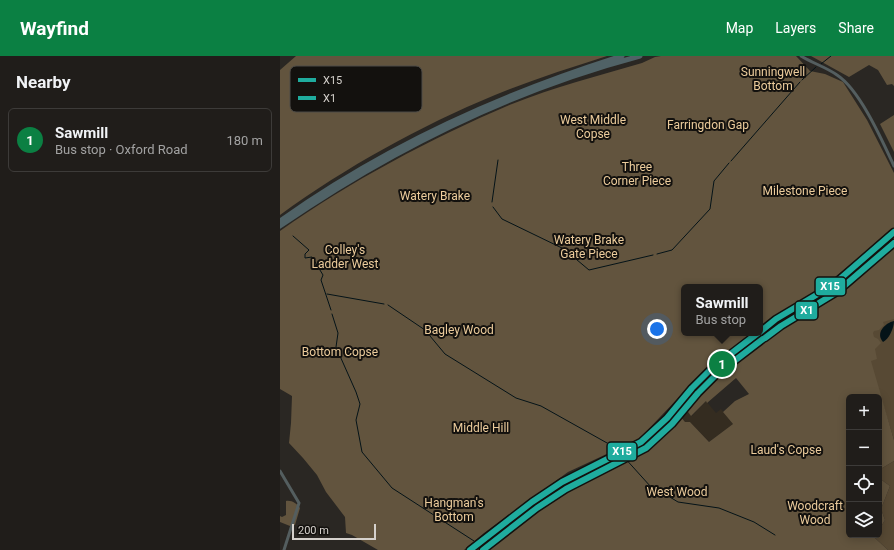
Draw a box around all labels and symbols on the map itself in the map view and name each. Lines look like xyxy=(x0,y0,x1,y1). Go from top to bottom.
park label: Sunningwell Bottom xyxy=(741,65,805,93)
legend xyxy=(290,66,422,112)
text: X15 xyxy=(323,74,342,87)
text: X1 xyxy=(323,92,336,105)
park label: West Middle Copse xyxy=(560,113,626,141)
park label: Farringdon Gap xyxy=(667,118,749,132)
park label: Three Corner Piece xyxy=(603,160,671,188)
park label: Milestone Piece xyxy=(763,184,847,198)
park label: Watery Brake xyxy=(400,189,470,203)
park label: Watery Brake Gate Piece xyxy=(554,233,624,261)
park label: Colley's Ladder West xyxy=(312,243,379,271)
line badge: X15 xyxy=(815,277,846,296)
text: X15 xyxy=(820,280,840,293)
line badge: X1 xyxy=(795,301,818,320)
text: X1 xyxy=(800,304,814,317)
your location xyxy=(647,319,667,339)
park label: Bagley Wood xyxy=(424,323,494,337)
park label: Bottom Copse xyxy=(302,345,378,359)
pin: 1 xyxy=(709,349,735,379)
park label: Middle Hill xyxy=(453,421,509,435)
line badge: X15 xyxy=(607,442,637,461)
park label: Laud's Copse xyxy=(750,443,822,457)
text: X15 xyxy=(612,445,632,458)
park label: West Wood xyxy=(647,485,707,499)
park label: Hangman's Bottom xyxy=(424,496,484,524)
park label: Woodcraft Wood xyxy=(787,499,843,527)
scale bar xyxy=(292,522,376,541)

